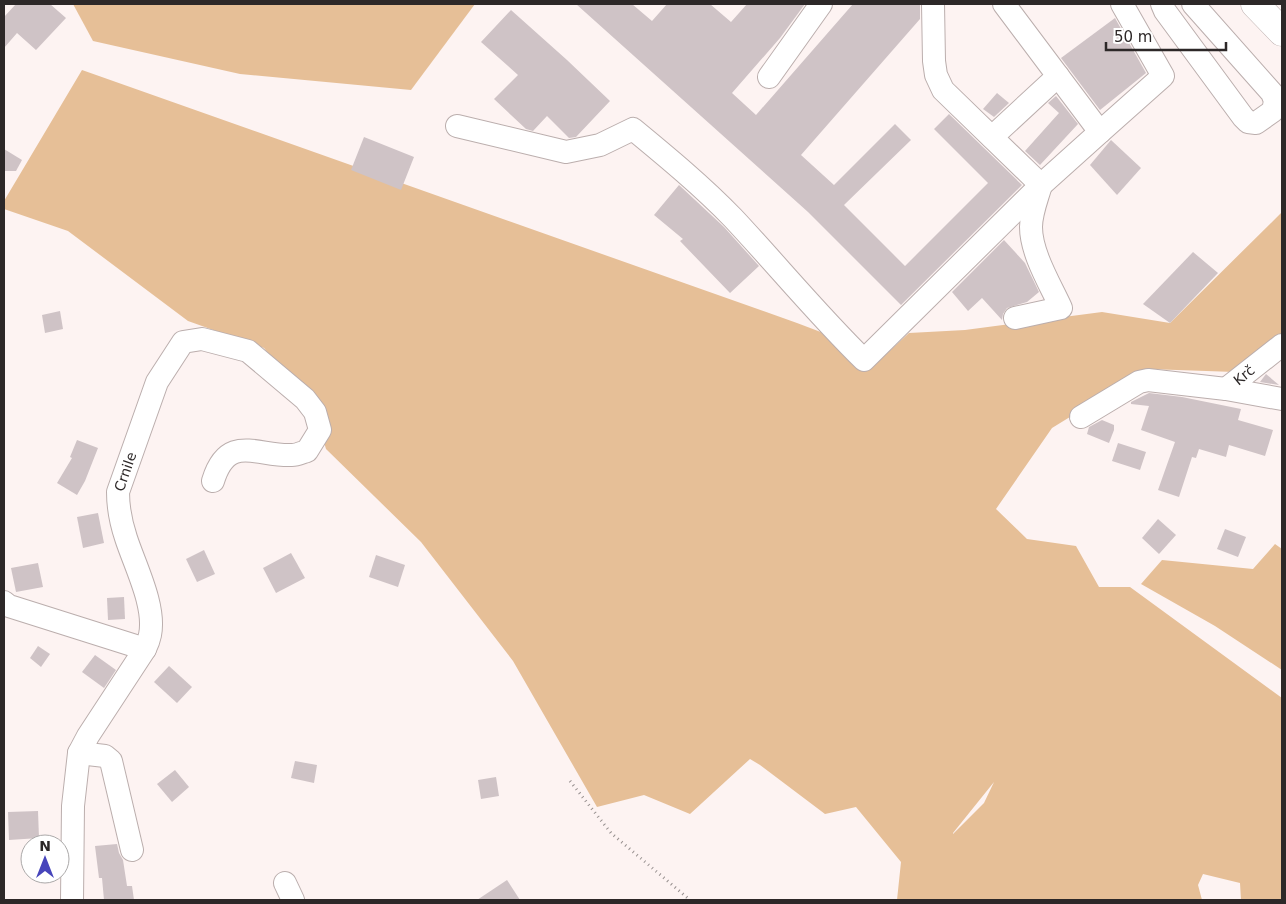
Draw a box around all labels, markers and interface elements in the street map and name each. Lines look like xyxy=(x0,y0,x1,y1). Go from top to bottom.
scale bar xyxy=(1106,20,1226,52)
text: 50 m xyxy=(1114,28,1152,46)
street label: Krč xyxy=(1230,362,1258,388)
street label: Crnile xyxy=(111,450,140,493)
north arrow xyxy=(20,834,70,884)
text: N xyxy=(39,838,51,854)

